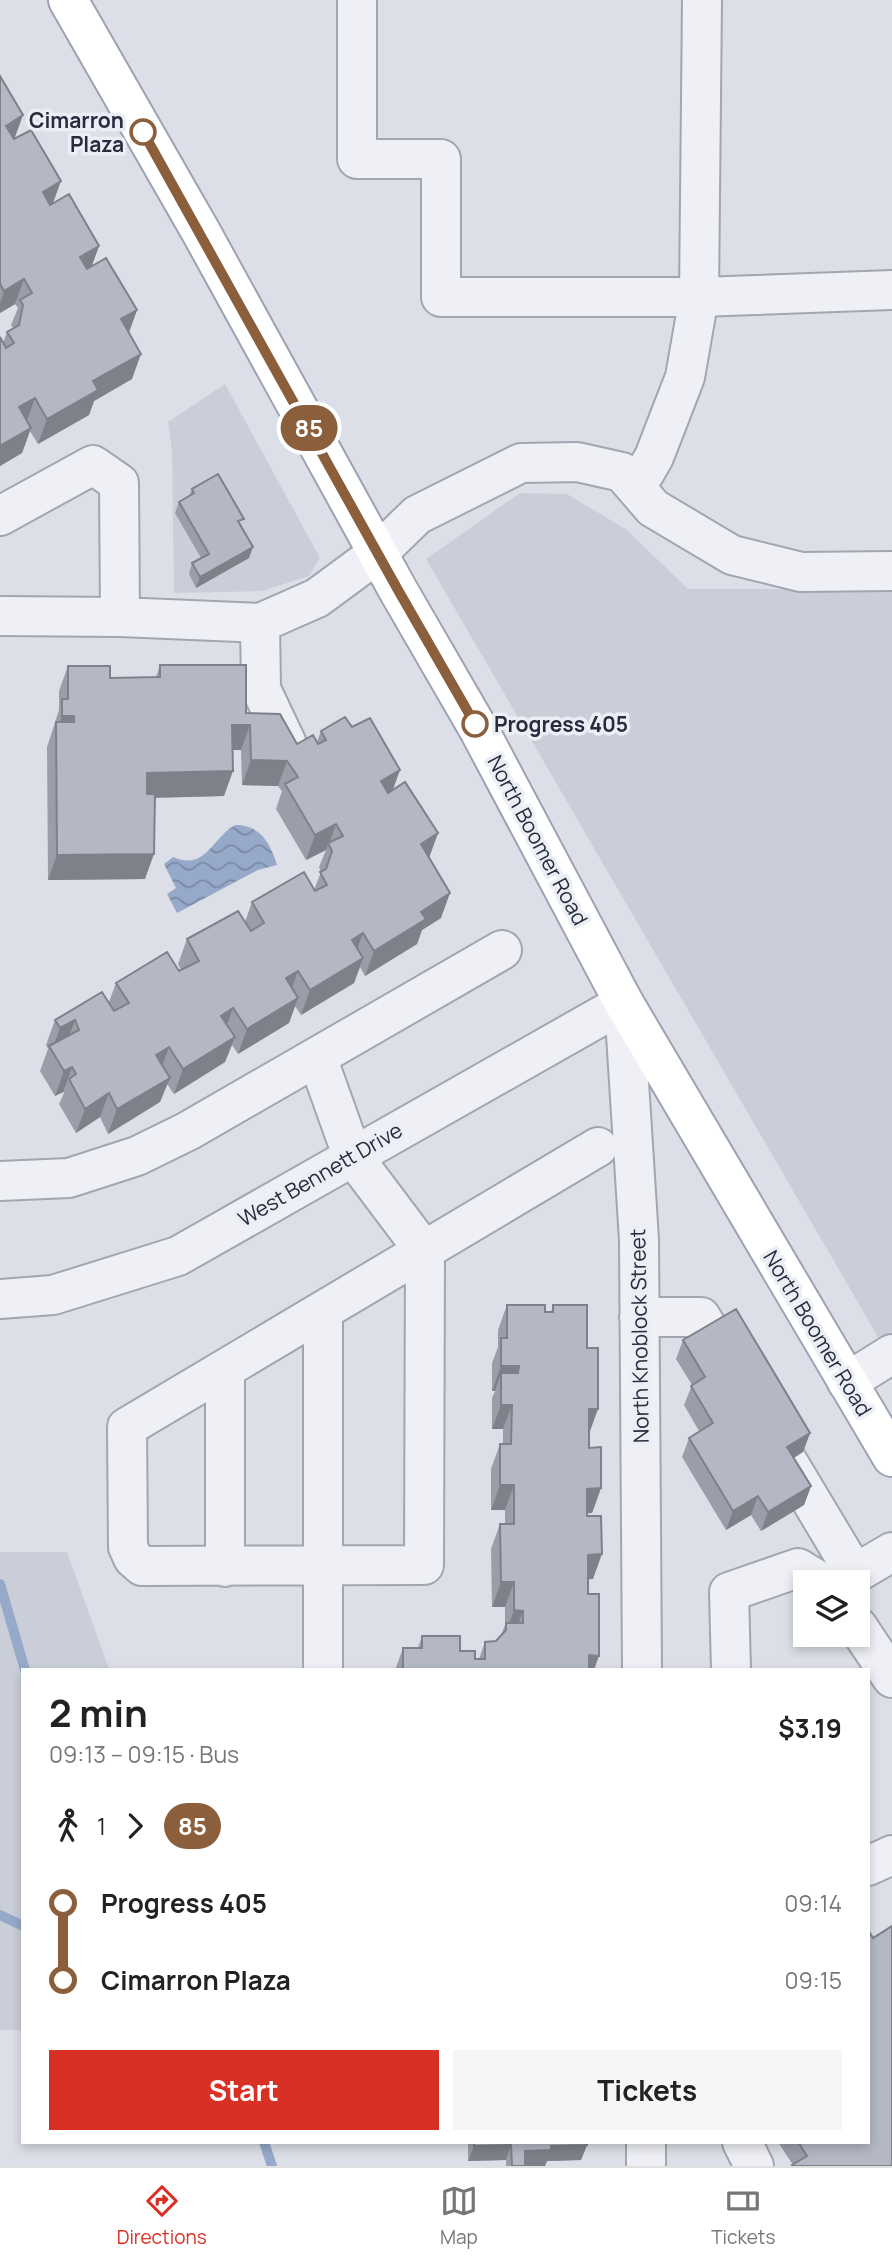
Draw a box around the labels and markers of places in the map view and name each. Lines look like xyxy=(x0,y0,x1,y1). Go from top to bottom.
place label: Cimarron Plaza xyxy=(29,106,124,158)
marker: Cimarron Plaza xyxy=(130,119,156,145)
place label: Progress 405 xyxy=(494,710,628,738)
marker: Progress 405 xyxy=(462,711,488,737)

